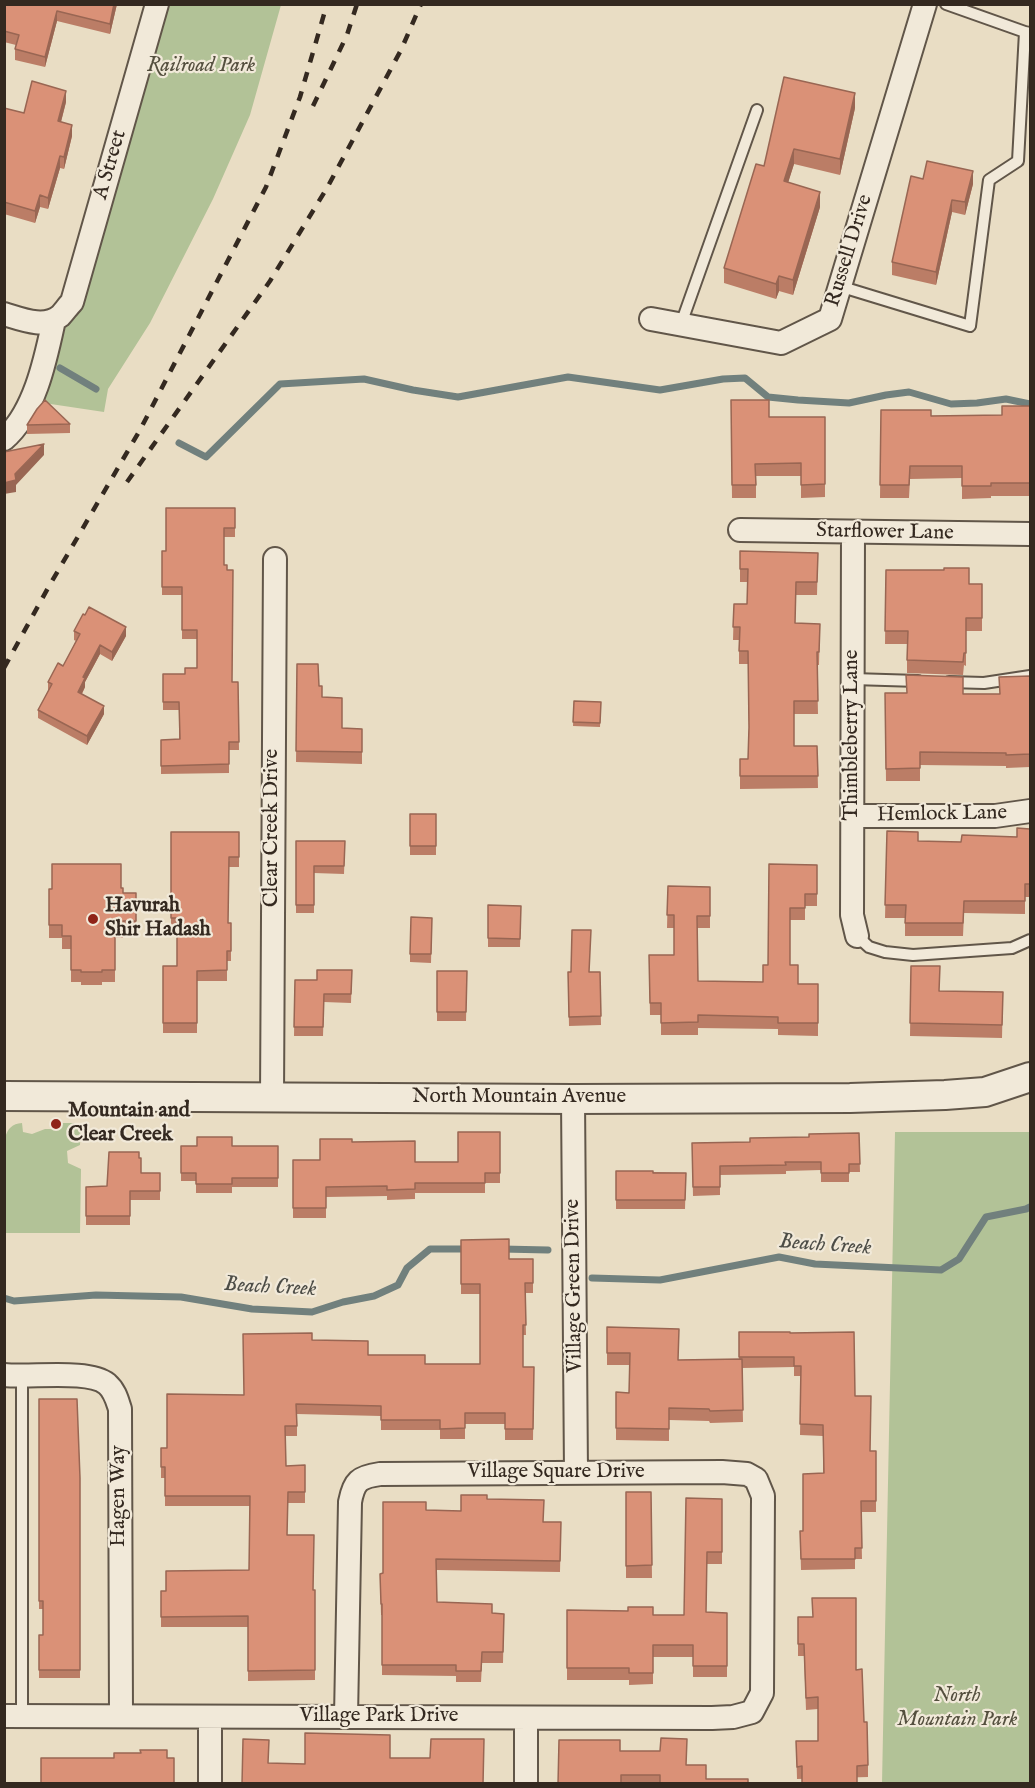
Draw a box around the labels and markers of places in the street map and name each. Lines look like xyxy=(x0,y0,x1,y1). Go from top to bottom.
place label: Havurah Shir Hadash xyxy=(105,894,211,944)
marker: Havurah Shir Hadash xyxy=(86,912,100,926)
place label: Mountain and Clear Creek xyxy=(68,1099,190,1149)
marker: Mountain and Clear Creek xyxy=(49,1117,63,1131)

